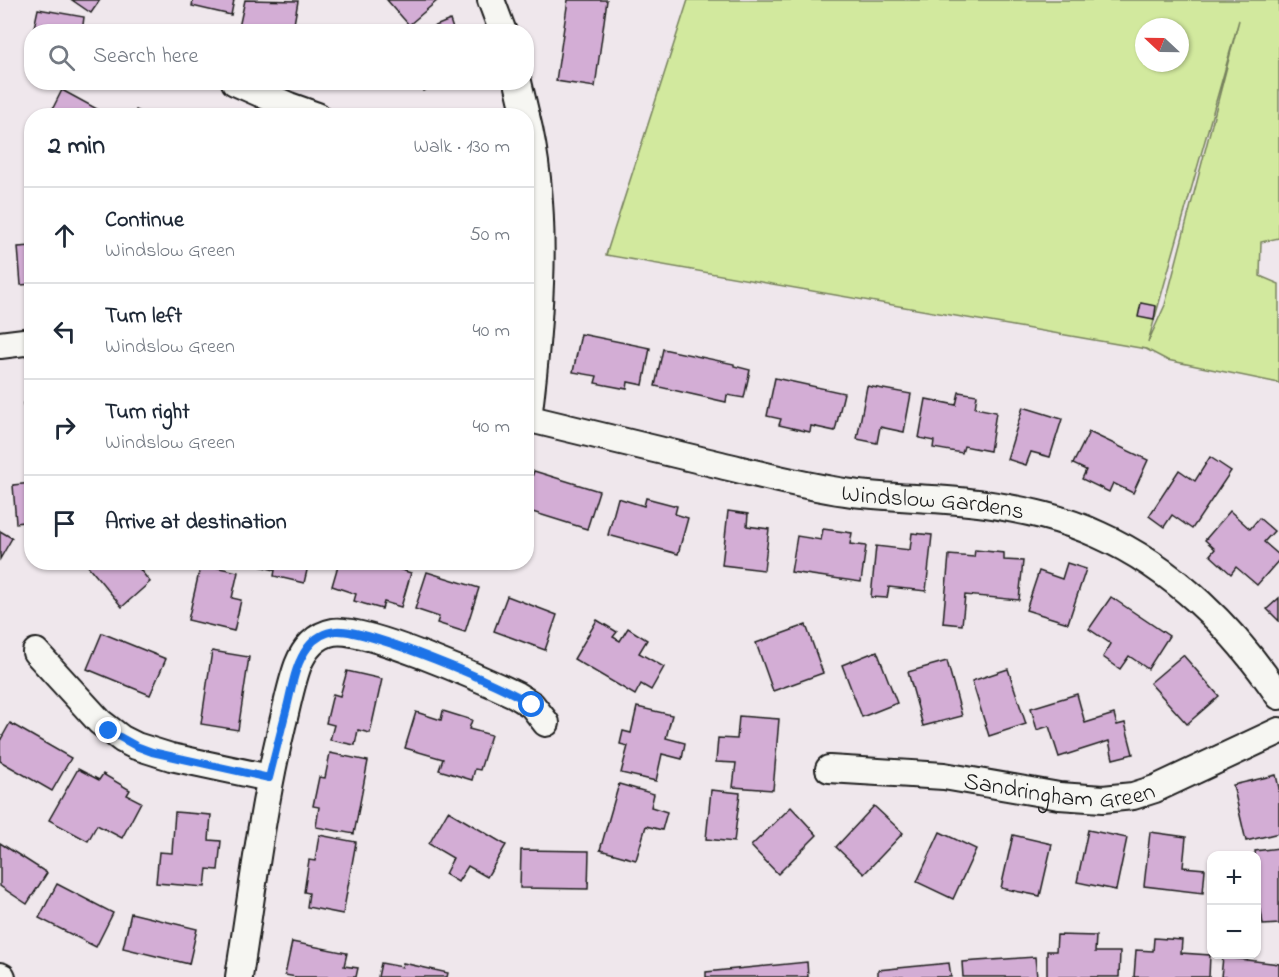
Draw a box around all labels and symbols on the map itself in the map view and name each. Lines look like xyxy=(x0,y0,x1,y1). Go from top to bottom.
north arrow xyxy=(1135,18,1189,72)
street label: Windslow Gardens xyxy=(839,477,1027,531)
route start xyxy=(518,691,544,717)
route end xyxy=(95,717,121,743)
street label: Sandringham Green xyxy=(961,765,1160,819)

